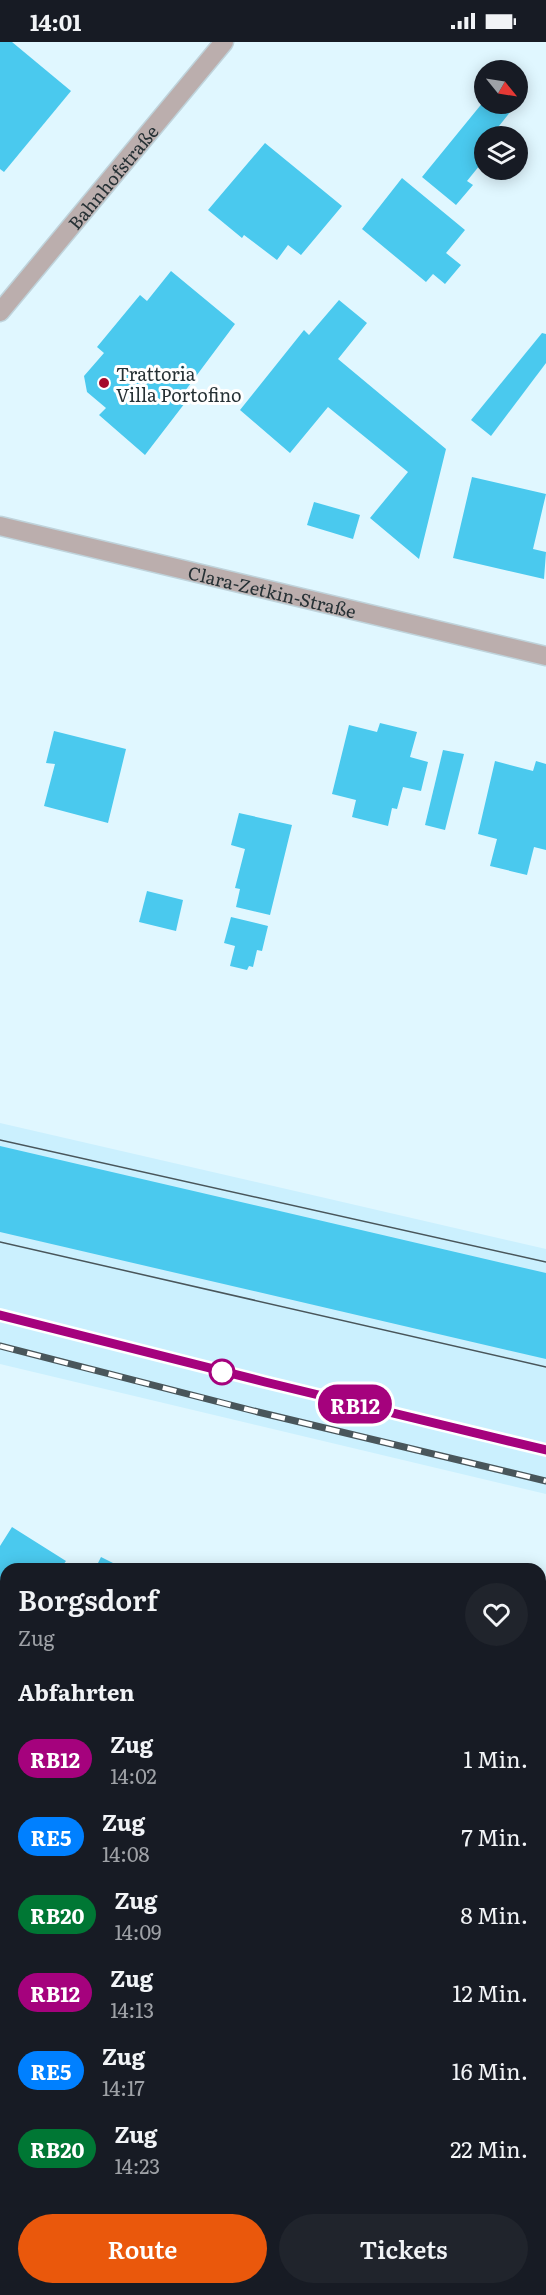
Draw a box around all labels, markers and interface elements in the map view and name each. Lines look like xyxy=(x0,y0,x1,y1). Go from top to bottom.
text: 14:01 xyxy=(30,5,81,38)
north arrow xyxy=(474,60,528,114)
map controls xyxy=(474,60,528,180)
street label: Bahnhofstraße xyxy=(61,118,164,235)
button: layers xyxy=(474,126,528,180)
place label: Trattoria Villa Portofino xyxy=(116,360,242,408)
marker: Trattoria Villa Portofino xyxy=(97,376,111,390)
street label: Clara-Zetkin-Straße xyxy=(186,558,359,624)
unlabelled marker xyxy=(209,1359,235,1385)
line badge: RB12 xyxy=(313,1384,397,1424)
text: RB12 xyxy=(330,1389,380,1420)
text: Borgsdorf xyxy=(18,1578,158,1620)
button: heart xyxy=(465,1583,528,1646)
text: Zug xyxy=(18,1622,55,1652)
text: Abfahrten xyxy=(18,1675,135,1708)
text: Zug xyxy=(110,1727,153,1760)
text: 1 Min. xyxy=(464,1742,528,1775)
text: RB12 xyxy=(30,1743,80,1774)
text: 14:02 xyxy=(110,1760,157,1790)
text: Zug xyxy=(102,1805,145,1838)
text: 7 Min. xyxy=(461,1820,528,1853)
text: RE5 xyxy=(30,1821,72,1852)
text: 14:08 xyxy=(102,1838,150,1868)
text: Zug xyxy=(114,1883,157,1916)
text: 8 Min. xyxy=(460,1898,528,1931)
text: RB20 xyxy=(30,1899,84,1930)
text: 14:09 xyxy=(114,1916,161,1946)
text: Zug xyxy=(110,1961,153,1994)
text: 12 Min. xyxy=(452,1976,528,2009)
text: RB12 xyxy=(30,1977,80,2008)
text: 14:13 xyxy=(110,1994,154,2024)
text: Zug xyxy=(102,2039,145,2072)
text: 16 Min. xyxy=(452,2054,528,2087)
text: RE5 xyxy=(30,2055,72,2086)
text: 14:17 xyxy=(102,2072,145,2102)
text: Zug xyxy=(114,2117,157,2150)
text: 22 Min. xyxy=(450,2132,528,2165)
text: RB20 xyxy=(30,2133,84,2164)
text: 14:23 xyxy=(114,2150,160,2180)
button: Route xyxy=(18,2214,267,2283)
button: Tickets xyxy=(279,2214,528,2283)

